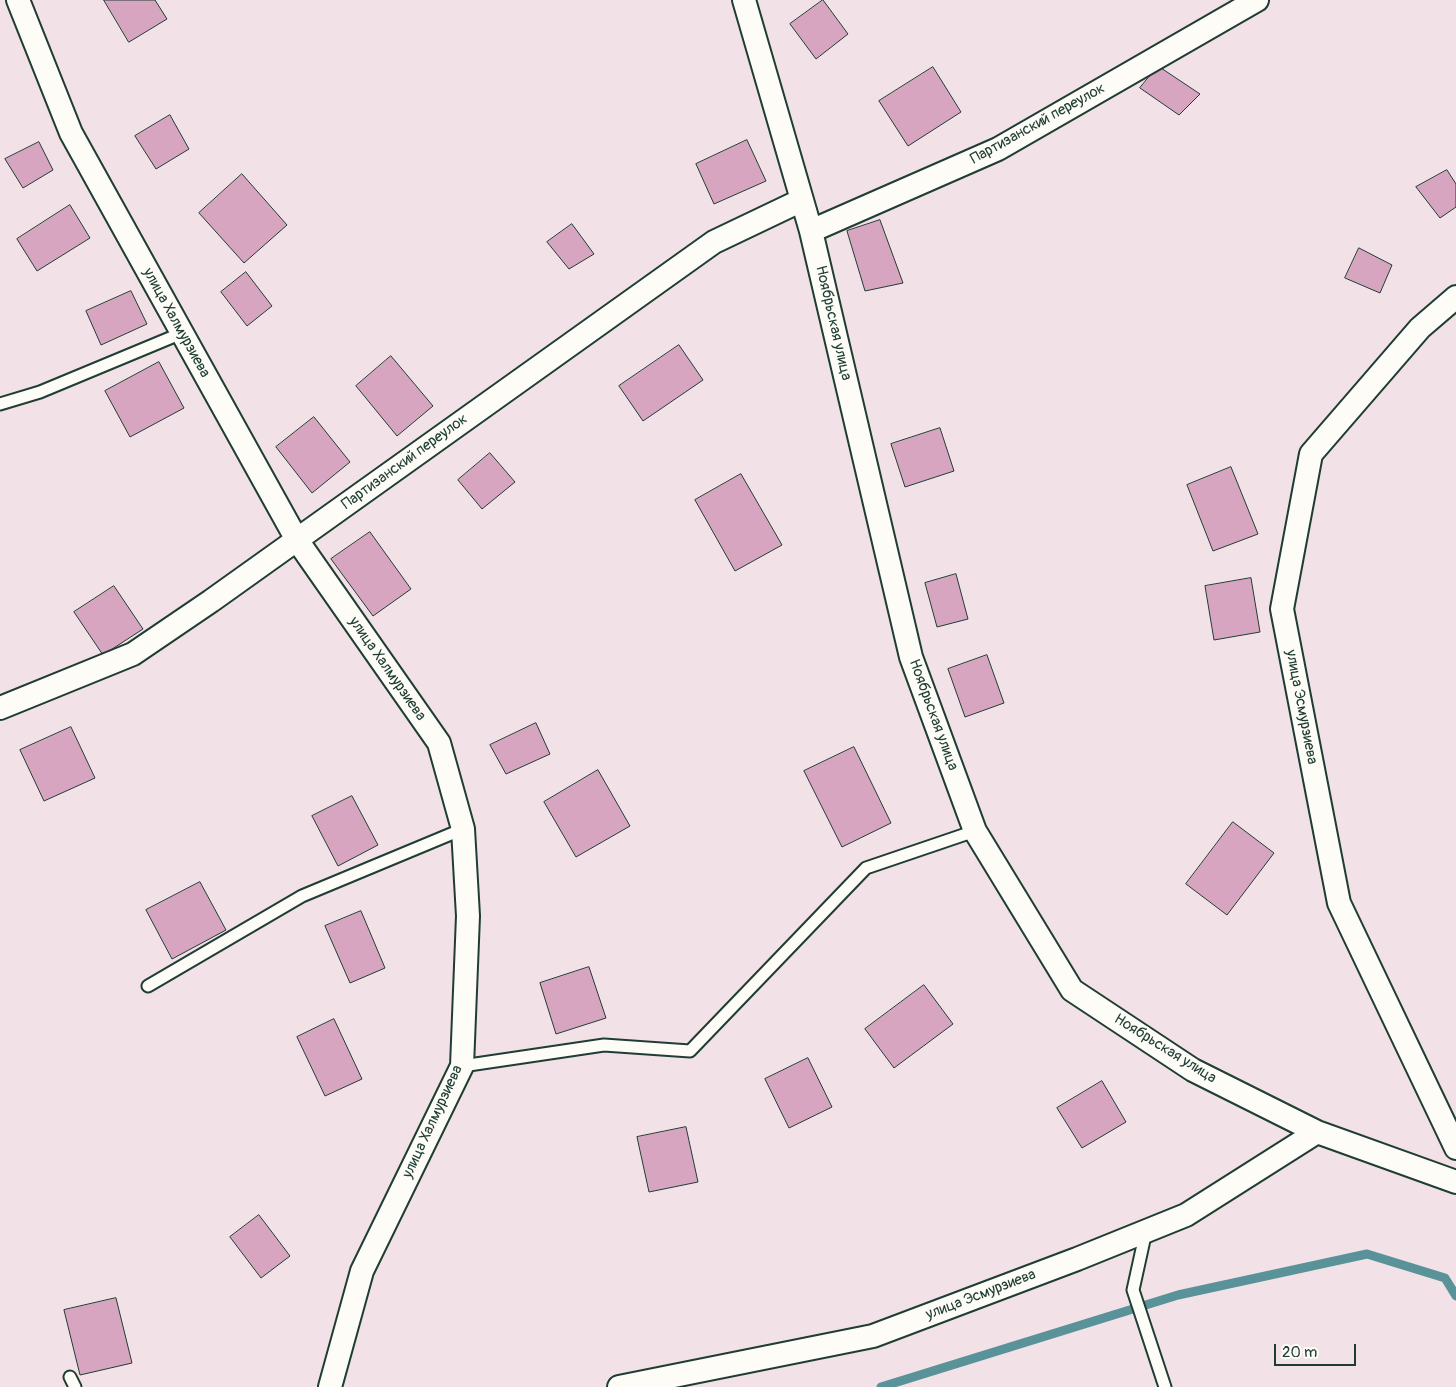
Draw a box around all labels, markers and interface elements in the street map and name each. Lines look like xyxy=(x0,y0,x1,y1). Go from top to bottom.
street label: Партизанский переулок xyxy=(968,80,1108,168)
street label: Ноябрьская улица xyxy=(811,264,855,382)
street label: улица Халмурзиева xyxy=(138,265,214,381)
street label: Партизанский переулок xyxy=(339,410,471,514)
street label: улица Халмурзиева xyxy=(344,614,430,724)
street label: улица Эсмурзиева xyxy=(1281,648,1321,766)
street label: Ноябрьская улица xyxy=(905,657,961,773)
street label: Ноябрьская улица xyxy=(1111,1010,1219,1088)
street label: улица Халмурзиева xyxy=(399,1063,467,1181)
street label: улица Эсмурзиева xyxy=(924,1266,1038,1324)
scale bar xyxy=(1276,1334,1358,1366)
text: 20 m xyxy=(1282,1343,1317,1362)

